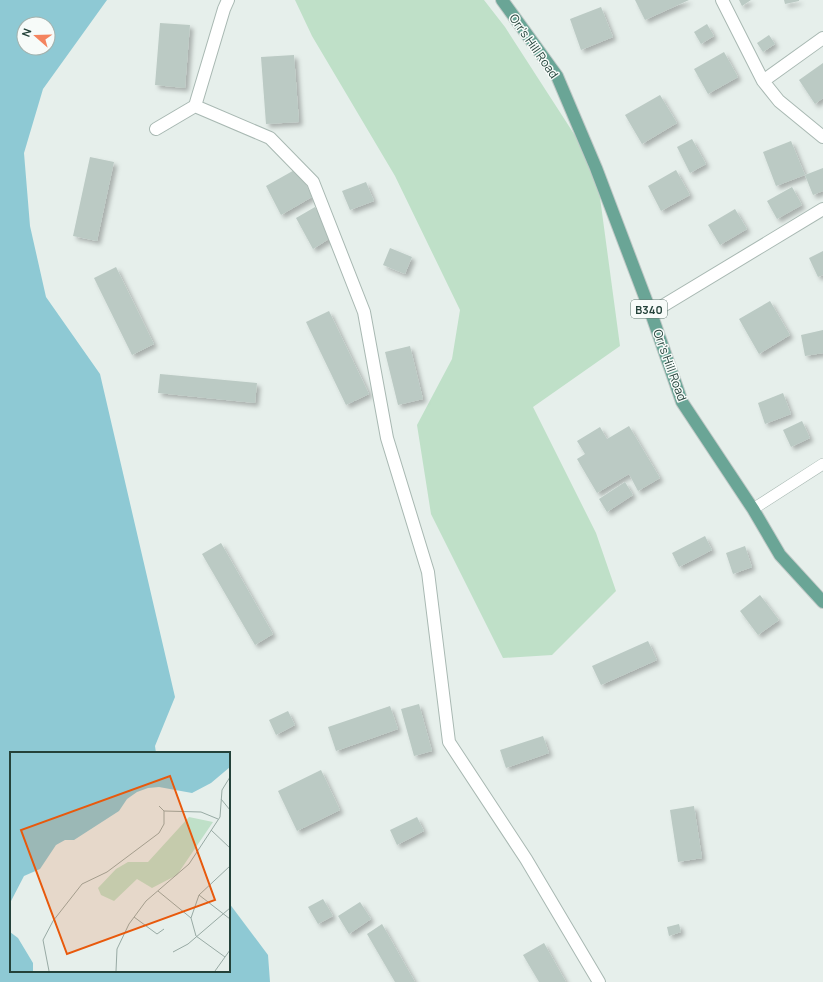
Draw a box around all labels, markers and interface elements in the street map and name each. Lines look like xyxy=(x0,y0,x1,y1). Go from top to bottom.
street label: Orr’s Hill Road xyxy=(505,10,563,82)
north arrow xyxy=(16,16,56,56)
text: N xyxy=(18,26,35,39)
road number: B340 xyxy=(631,300,667,318)
street label: Orr’s Hill Road xyxy=(649,327,691,403)
inset map xyxy=(10,752,230,972)

